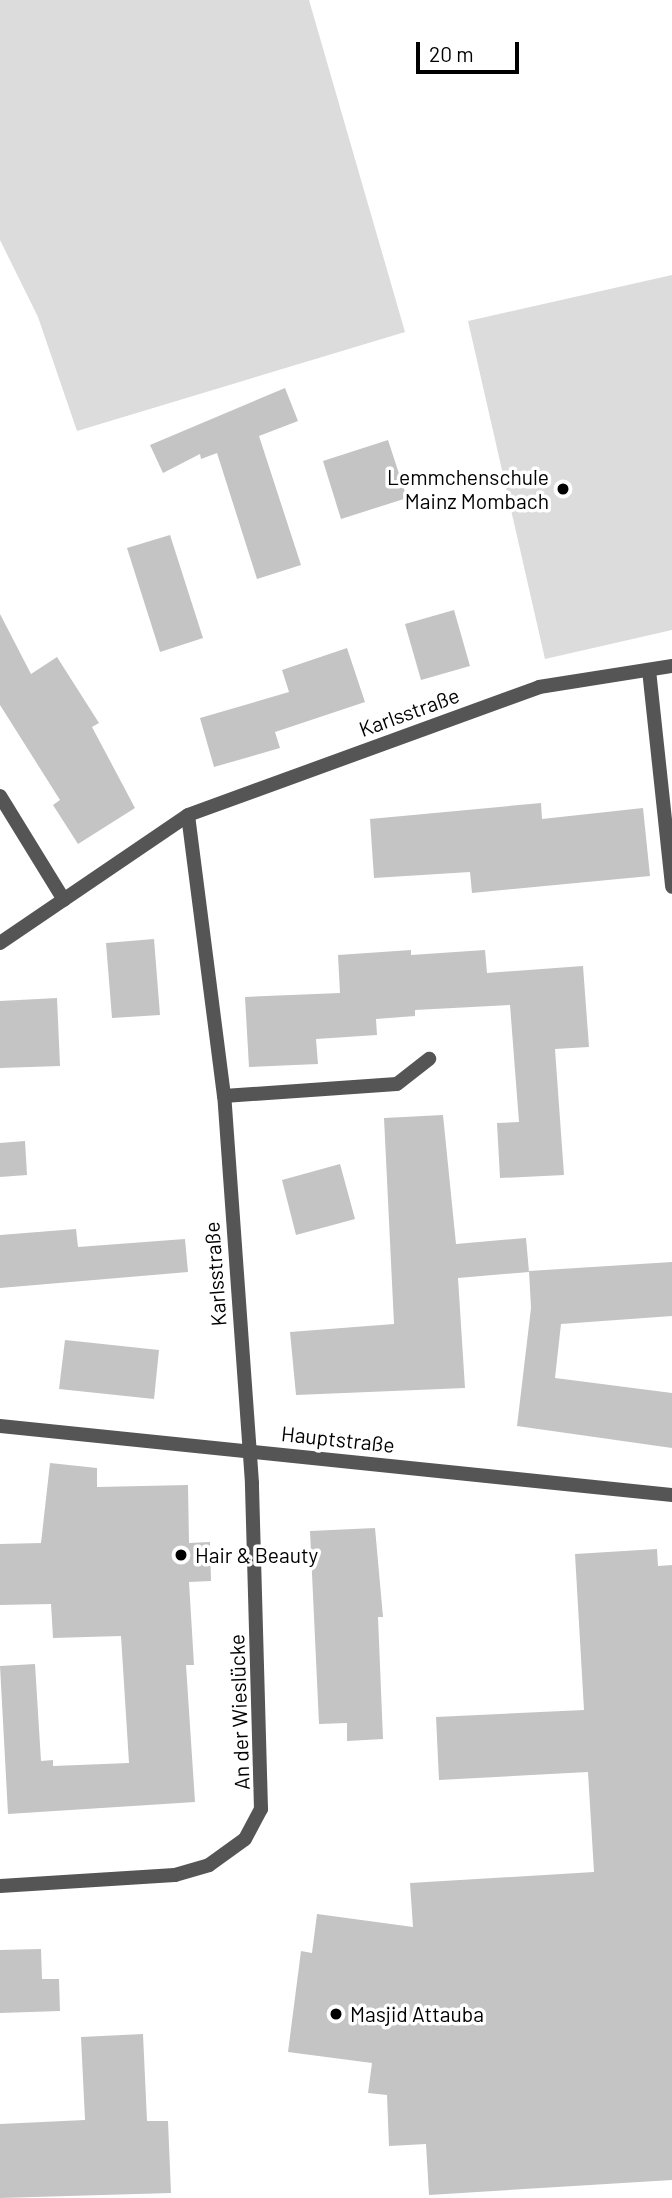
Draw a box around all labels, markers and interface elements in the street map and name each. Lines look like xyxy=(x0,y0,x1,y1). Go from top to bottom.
scale bar xyxy=(420,28,523,72)
text: 20 m xyxy=(429,41,474,66)
place label: Lemmchenschule Mainz Mombach xyxy=(387,464,549,514)
marker: Lemmchenschule Mainz Mombach xyxy=(555,481,571,497)
street label: Karlsstraße xyxy=(355,682,463,742)
street label: Karlsstraße xyxy=(199,1221,231,1327)
street label: Hauptstraße xyxy=(280,1421,396,1457)
place label: Hair & Beauty xyxy=(195,1542,318,1568)
marker: Hair & Beauty xyxy=(173,1547,189,1563)
street label: An der Wieslücke xyxy=(224,1634,254,1790)
place label: Masjid Attauba xyxy=(350,2001,484,2027)
marker: Masjid Attauba xyxy=(328,2006,344,2022)

